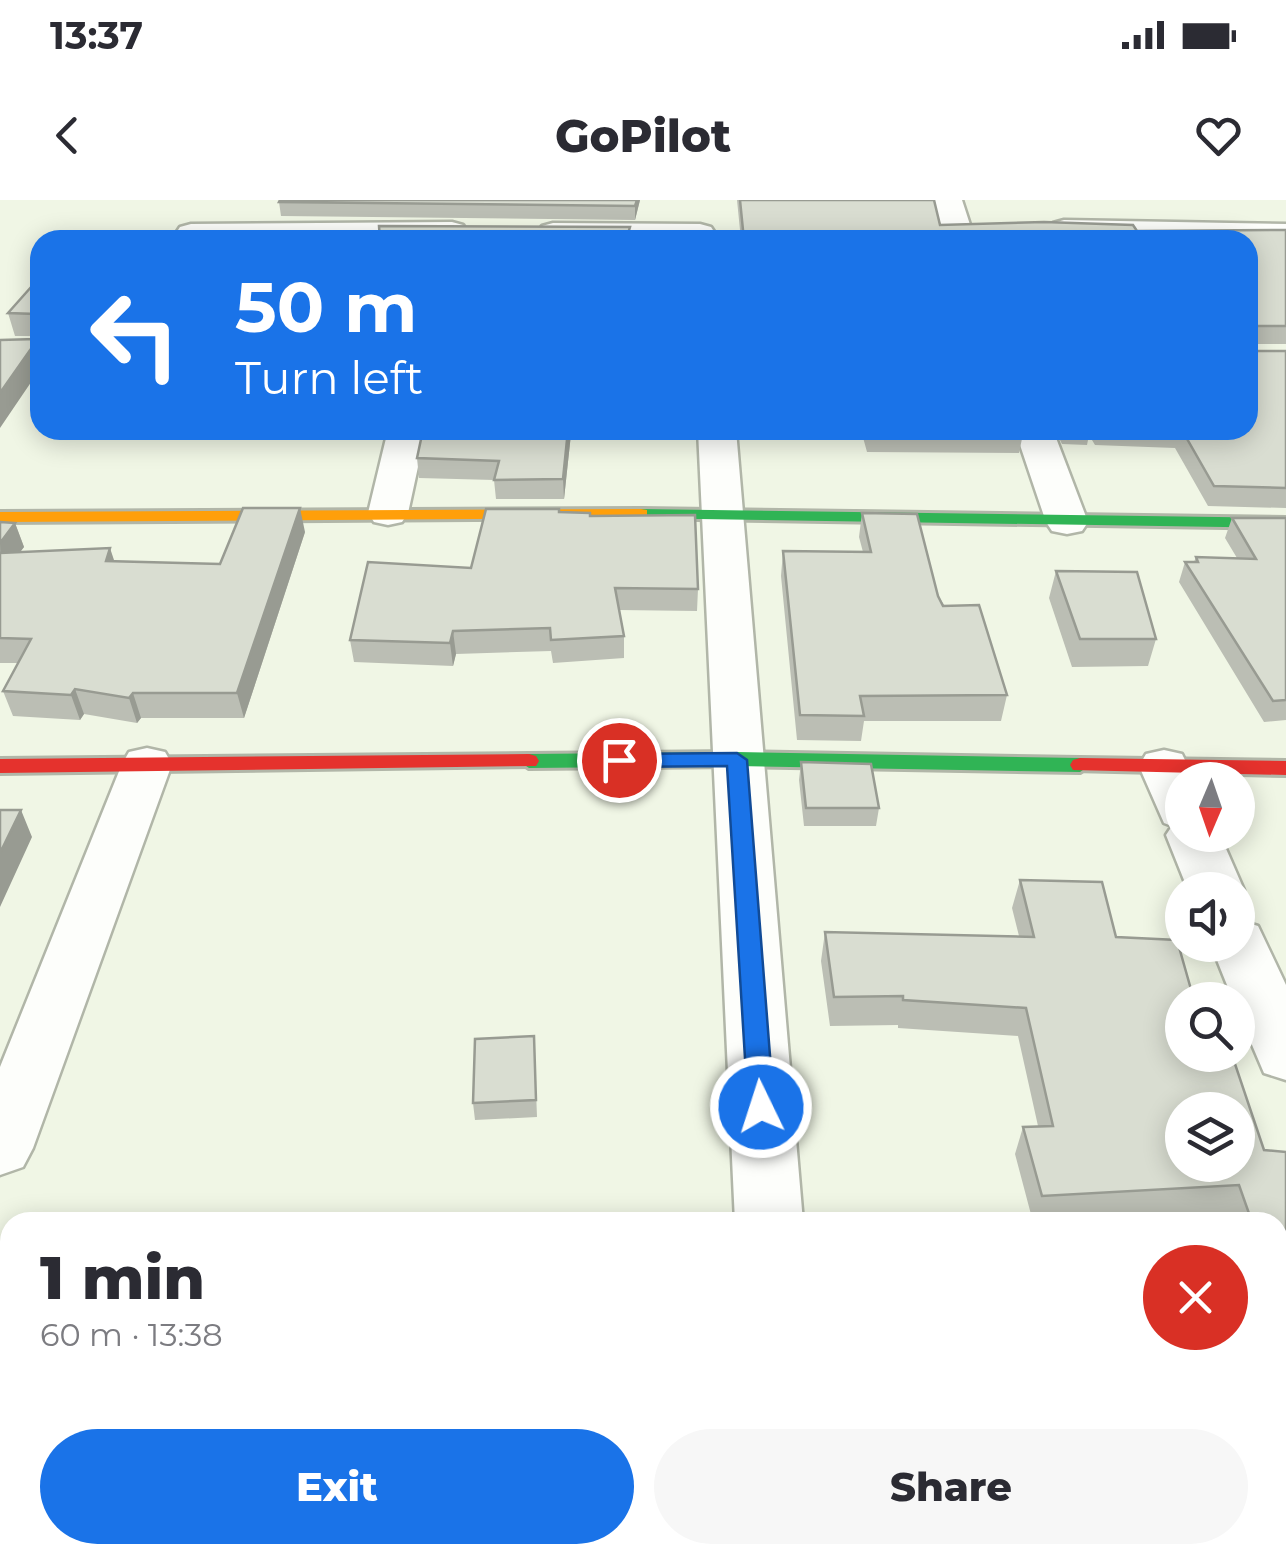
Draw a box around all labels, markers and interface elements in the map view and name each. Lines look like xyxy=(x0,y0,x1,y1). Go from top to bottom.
text: 13:37 xyxy=(50,12,143,59)
icon: back xyxy=(40,108,95,163)
text: GoPilot xyxy=(555,108,731,163)
icon: heart xyxy=(1191,108,1246,163)
text: 50 m xyxy=(235,264,417,350)
icon: left xyxy=(70,270,200,400)
text: Turn left xyxy=(235,350,423,405)
pin xyxy=(577,718,662,803)
icon: arrive xyxy=(592,733,647,788)
north arrow xyxy=(1165,762,1255,852)
map controls xyxy=(1165,762,1255,1182)
button: sound xyxy=(1165,872,1255,962)
button: search xyxy=(1165,982,1255,1072)
position arrow xyxy=(709,1055,813,1159)
button: layers xyxy=(1165,1092,1255,1182)
text: 1 min xyxy=(40,1241,205,1314)
button: close xyxy=(1143,1245,1248,1350)
text: 60 m · 13:38 xyxy=(40,1315,223,1354)
button: Exit xyxy=(40,1429,634,1544)
button: Share xyxy=(654,1429,1248,1544)

